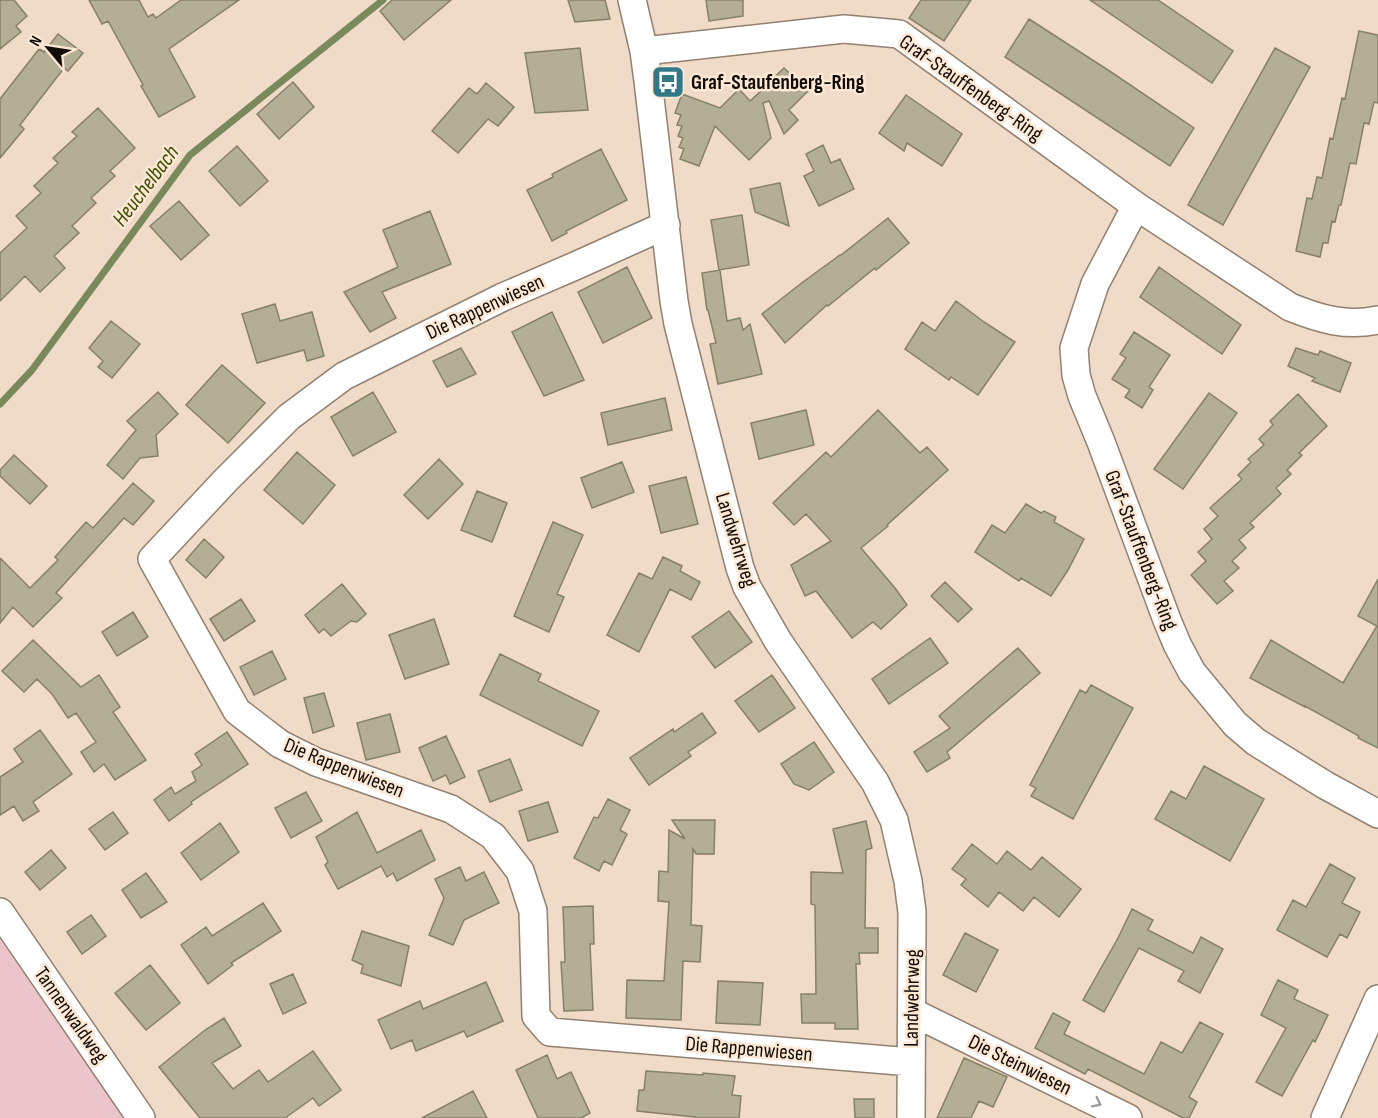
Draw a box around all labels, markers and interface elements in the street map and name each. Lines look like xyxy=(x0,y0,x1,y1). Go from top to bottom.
north arrow xyxy=(18,18,78,78)
street label: Graf-Stauffenberg-Ring xyxy=(895,29,1047,147)
text: N xyxy=(26,33,47,50)
bus stop icon: Graf-Staufenberg-Ring xyxy=(650,64,686,100)
place label: Graf-Staufenberg-Ring xyxy=(691,70,864,95)
water label: Heuchelbach xyxy=(107,140,185,232)
street label: Die Rappenwiesen xyxy=(422,269,548,345)
street label: Graf-Stauffenberg-Ring xyxy=(1099,467,1183,633)
street label: Landwehrweg xyxy=(710,490,762,590)
street label: Die Rappenwiesen xyxy=(280,733,408,803)
street label: Landwehrweg xyxy=(899,949,925,1047)
street label: Tannenwaldweg xyxy=(29,962,113,1068)
street label: Die Steinwiesen xyxy=(964,1029,1076,1101)
street label: Die Rappenwiesen xyxy=(684,1031,814,1067)
one-way arrow xyxy=(1091,1095,1102,1107)

